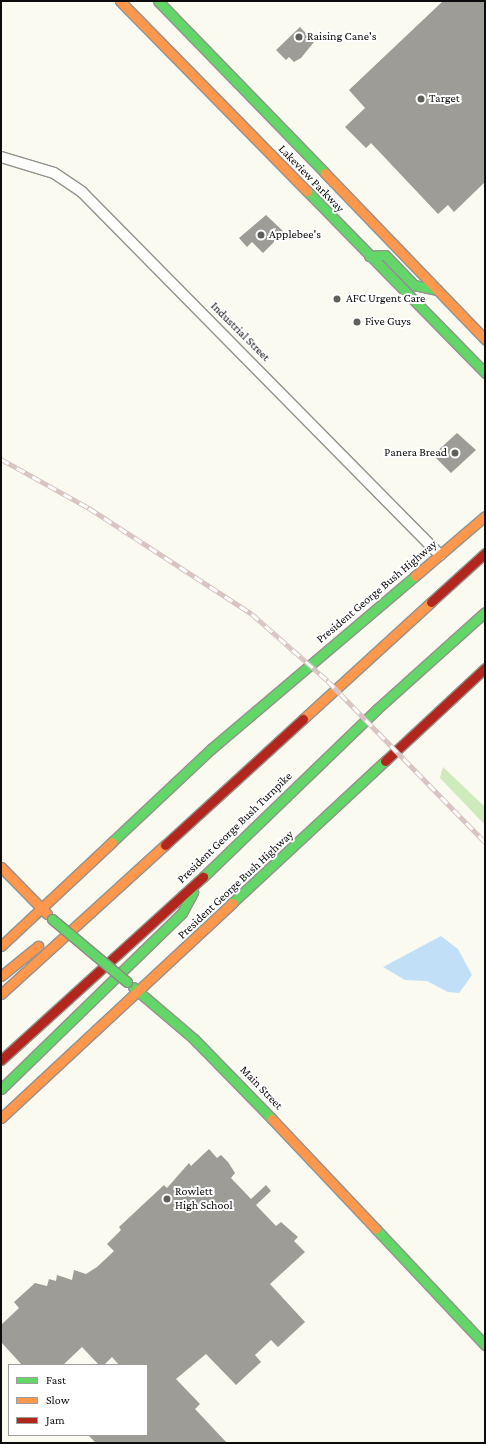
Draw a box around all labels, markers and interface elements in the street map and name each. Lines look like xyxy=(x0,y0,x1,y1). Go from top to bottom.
place label: Raising Cane's xyxy=(307,30,376,44)
marker: Raising Cane's xyxy=(294,32,304,42)
place label: Target xyxy=(429,92,460,106)
marker: Target xyxy=(416,94,426,104)
street label: Lakeview Parkway xyxy=(275,142,347,216)
place label: Applebee's xyxy=(269,228,321,242)
marker: Applebee's xyxy=(256,230,266,240)
place label: AFC Urgent Care xyxy=(346,292,425,306)
marker: AFC Urgent Care xyxy=(331,293,343,305)
street label: Industrial Street xyxy=(207,299,273,365)
place label: Five Guys xyxy=(365,315,411,329)
marker: Five Guys xyxy=(352,317,362,327)
place label: Panera Bread xyxy=(384,446,447,460)
marker: Panera Bread xyxy=(450,448,460,458)
street label: President George Bush Highway xyxy=(314,537,440,647)
street label: President George Bush Turnpike xyxy=(175,769,295,887)
street label: President George Bush Highway xyxy=(175,828,297,942)
street label: Main Street xyxy=(237,1063,285,1113)
place label: Rowlett High School xyxy=(175,1185,233,1213)
marker: Rowlett High School xyxy=(162,1194,172,1204)
legend xyxy=(8,1364,148,1436)
text: Fast xyxy=(46,1373,66,1387)
text: Slow xyxy=(46,1393,70,1407)
text: Jam xyxy=(46,1413,65,1427)

